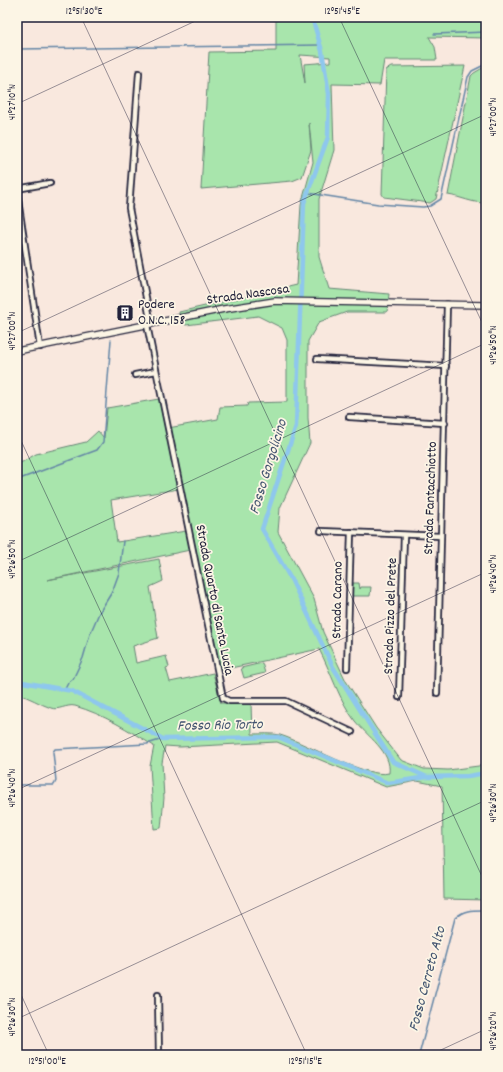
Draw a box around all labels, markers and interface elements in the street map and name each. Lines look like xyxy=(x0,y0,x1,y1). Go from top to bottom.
text: 12°51'30"E xyxy=(66,5,103,19)
text: 12°51'45"E xyxy=(324,5,360,19)
text: 41°27'10"N xyxy=(6,84,20,120)
text: 41°27'00"N xyxy=(487,97,501,137)
street label: Strada Nascosa xyxy=(205,279,291,311)
place label: Podere O.N.C. 158 xyxy=(138,295,186,331)
building icon: Podere O.N.C. 158 xyxy=(115,303,135,323)
text: 41°27'00"N xyxy=(6,311,20,351)
text: 41°26'50"N xyxy=(487,325,501,365)
water label: Fosso Gorgolicino xyxy=(244,416,294,517)
street label: Strada Fantacchiotto xyxy=(419,441,443,555)
street label: Strada Quarto di Santa Lucia xyxy=(190,523,238,677)
text: 41°26'50"N xyxy=(6,539,20,579)
text: 41°26'40"N xyxy=(487,554,501,593)
street label: Strada Pizzo del Prete xyxy=(379,557,403,675)
street label: Strada Carano xyxy=(327,561,349,639)
water label: Fosso Rio Torto xyxy=(177,714,264,738)
text: 41°26'40"N xyxy=(6,768,20,807)
text: 41°26'30"N xyxy=(487,783,501,823)
water label: Fosso Cerreto Alto xyxy=(403,923,453,1034)
text: 41°26'30"N xyxy=(6,997,20,1037)
text: 41°26'20"N xyxy=(487,1011,501,1051)
text: 12°51'00"E xyxy=(28,1055,66,1069)
text: 12°51'15"E xyxy=(288,1055,322,1069)

